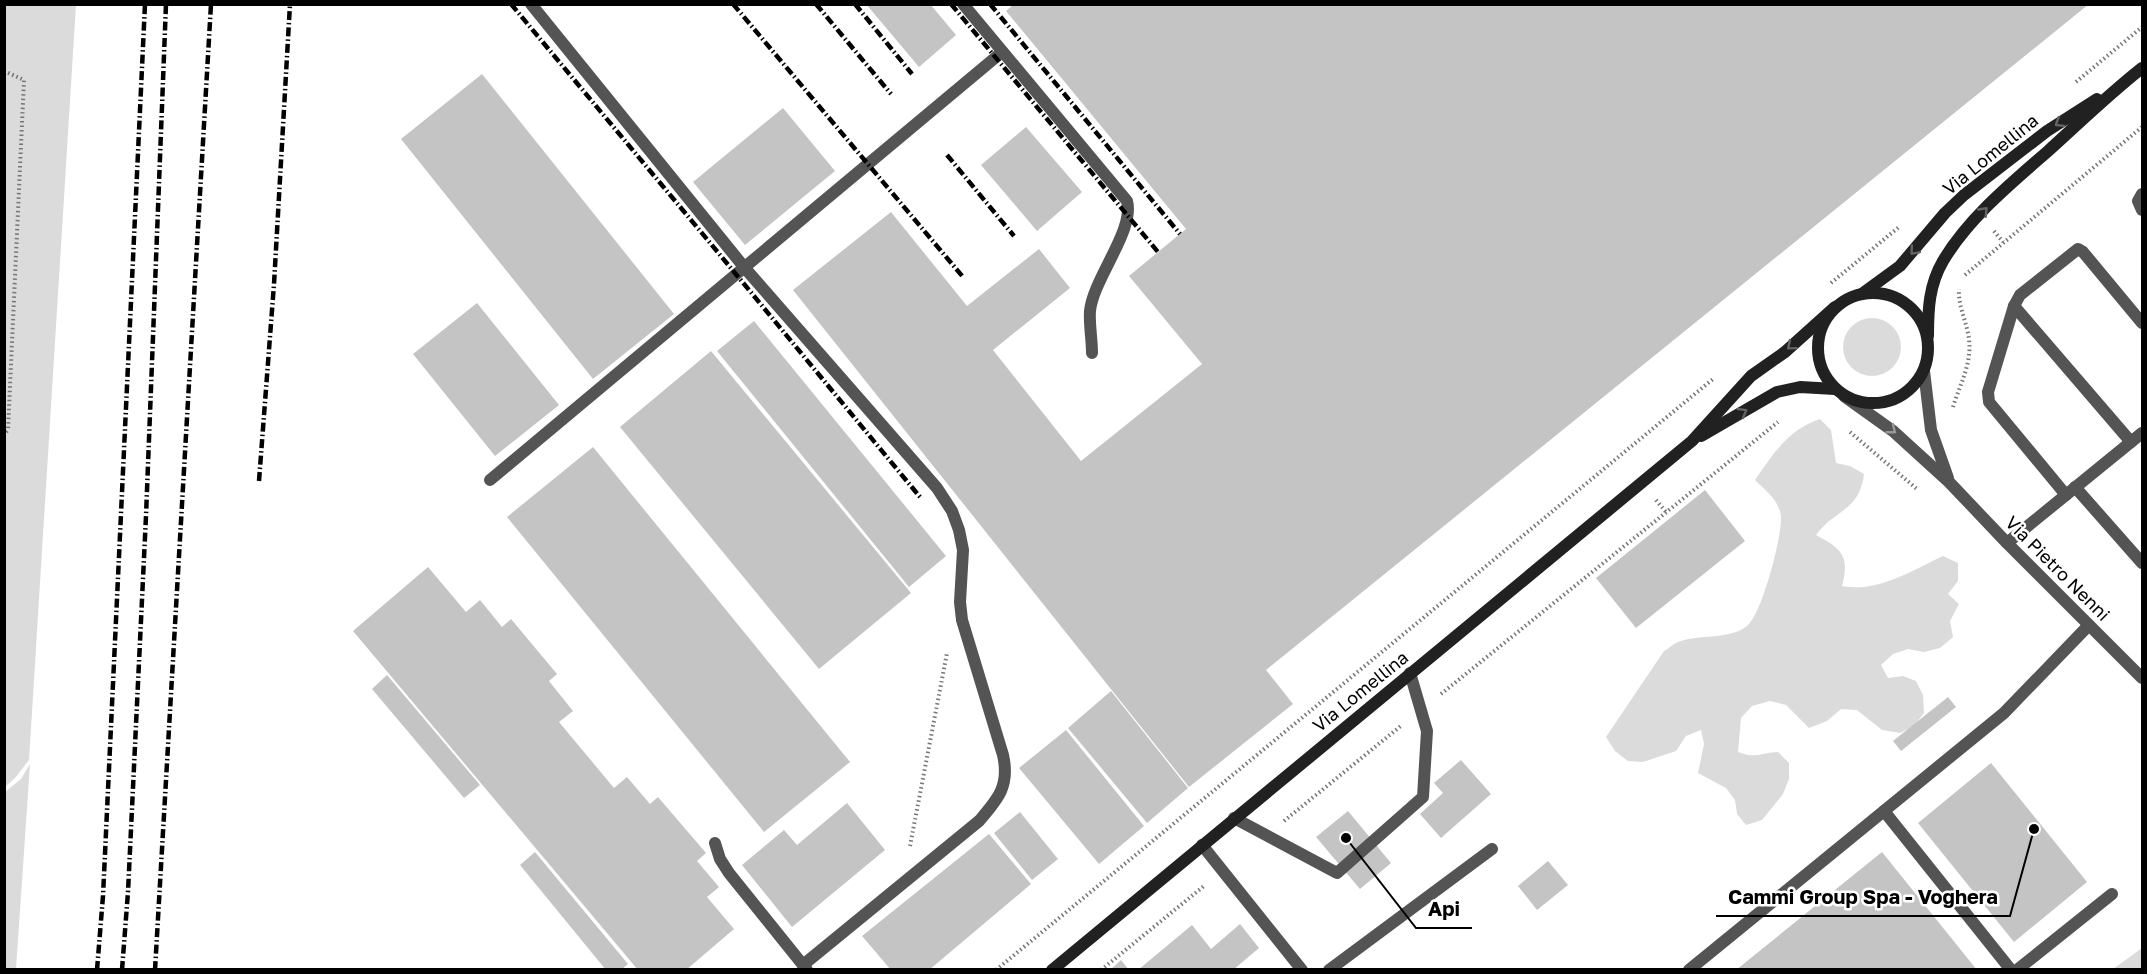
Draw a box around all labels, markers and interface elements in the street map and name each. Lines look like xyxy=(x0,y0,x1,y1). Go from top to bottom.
street label: Via Lomellina xyxy=(1938,109,2042,199)
one-way arrow xyxy=(2055,115,2065,127)
one-way arrow xyxy=(1977,208,1988,219)
one-way arrow xyxy=(1910,244,1921,255)
one-way arrow xyxy=(1787,339,1798,350)
one-way arrow xyxy=(1737,408,1747,419)
one-way arrow xyxy=(1885,423,1896,434)
street label: Via Pietro Nenni xyxy=(2001,511,2115,625)
street label: Via Lomellina xyxy=(1308,646,1412,736)
callout: Cammi Group Spa - Voghera xyxy=(1716,878,2010,916)
text: Cammi Group Spa - Voghera xyxy=(1728,884,1998,908)
callout: Api xyxy=(1416,890,1472,928)
text: Api xyxy=(1428,896,1460,920)

